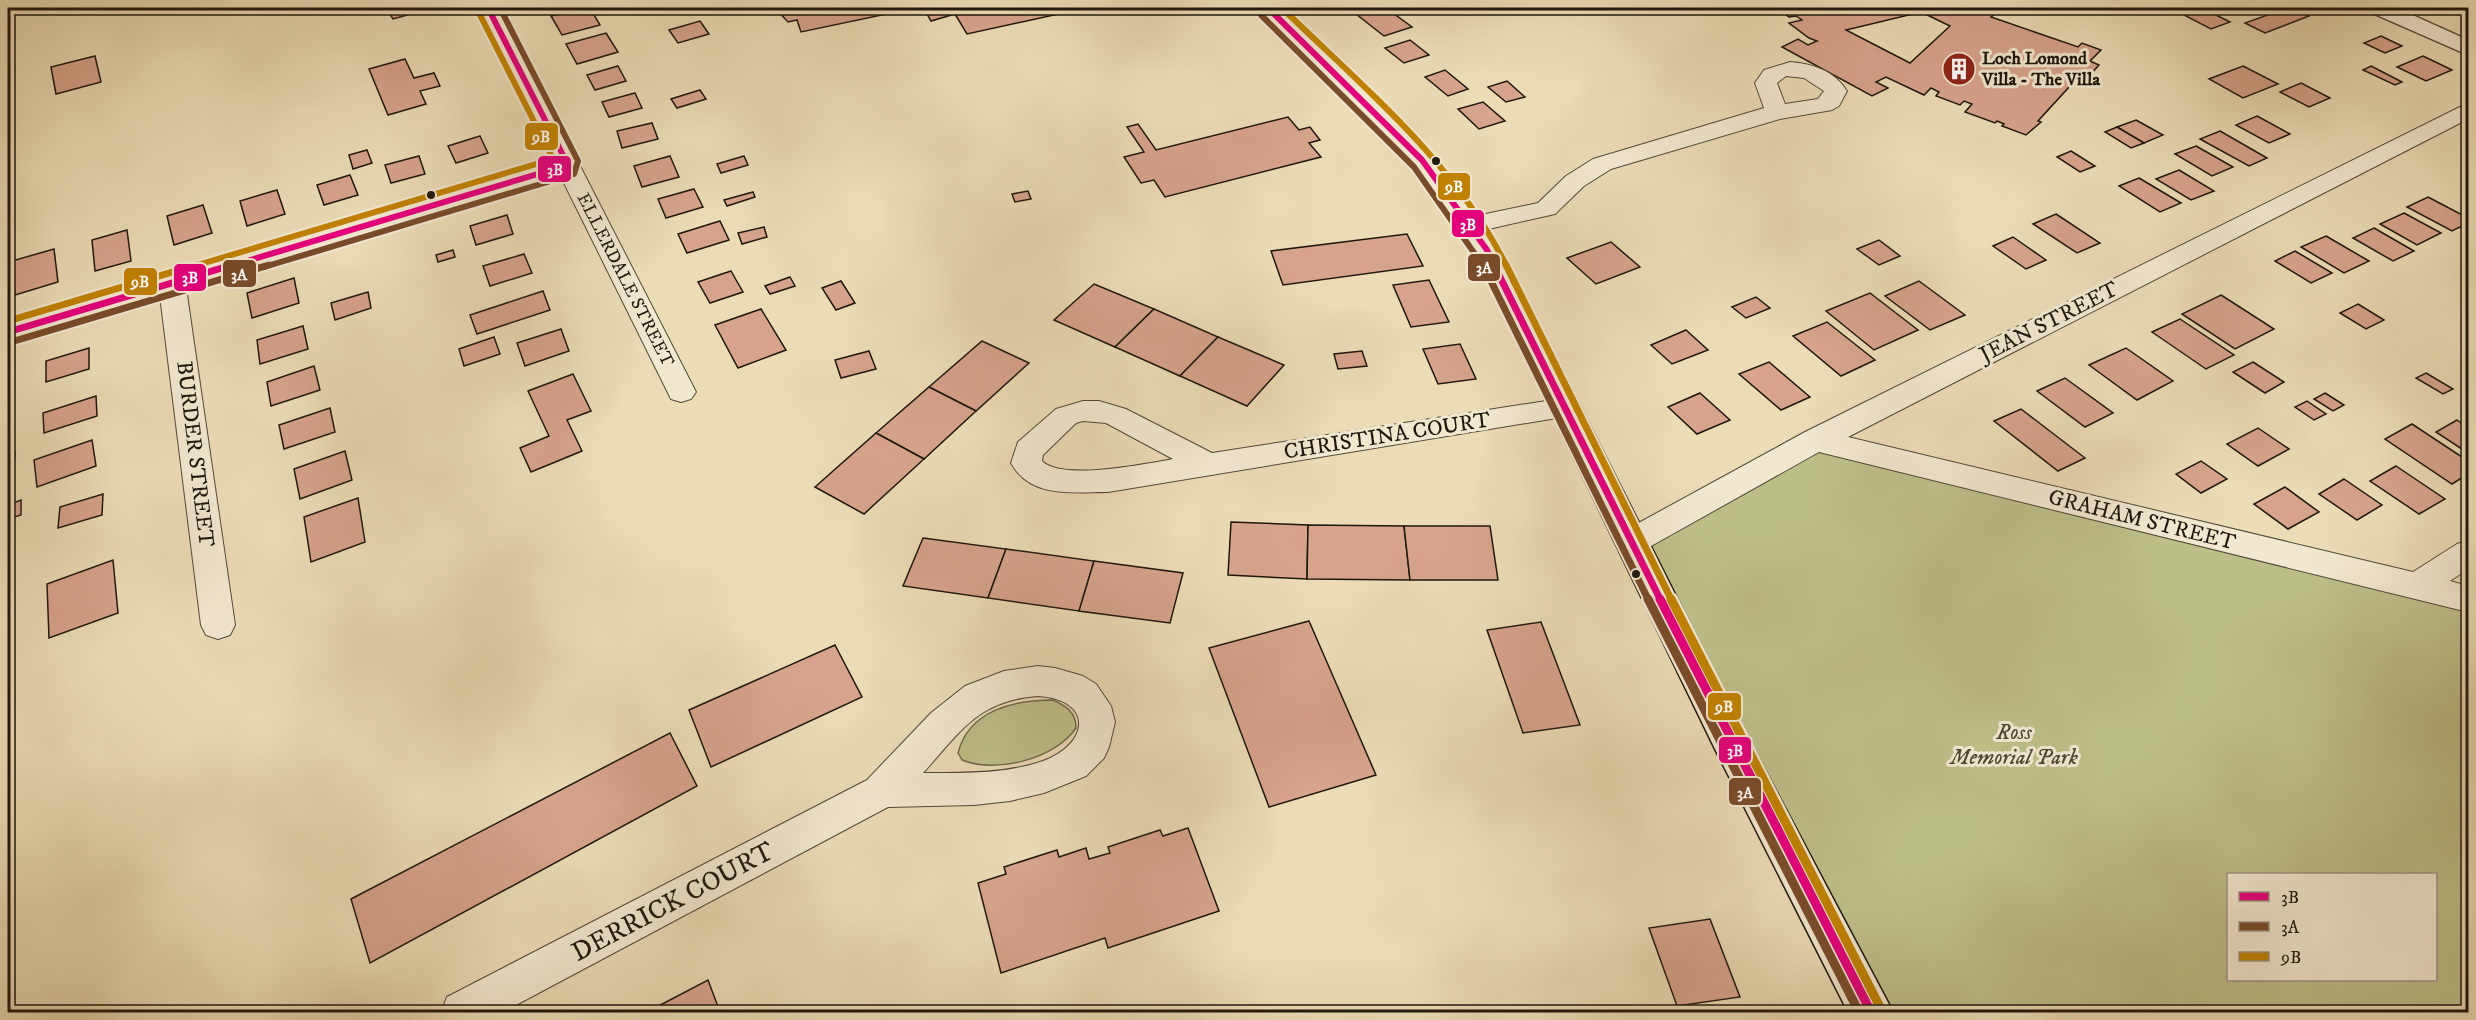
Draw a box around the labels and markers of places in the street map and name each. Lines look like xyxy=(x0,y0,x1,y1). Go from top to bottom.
place label: Loch Lomond Villa - The Villa xyxy=(1981,48,2100,91)
building icon: Loch Lomond Villa - The Villa xyxy=(1941,51,1977,87)
unlabelled marker xyxy=(1430,155,1442,167)
unlabelled marker xyxy=(425,189,437,201)
unlabelled marker xyxy=(1630,568,1642,580)

